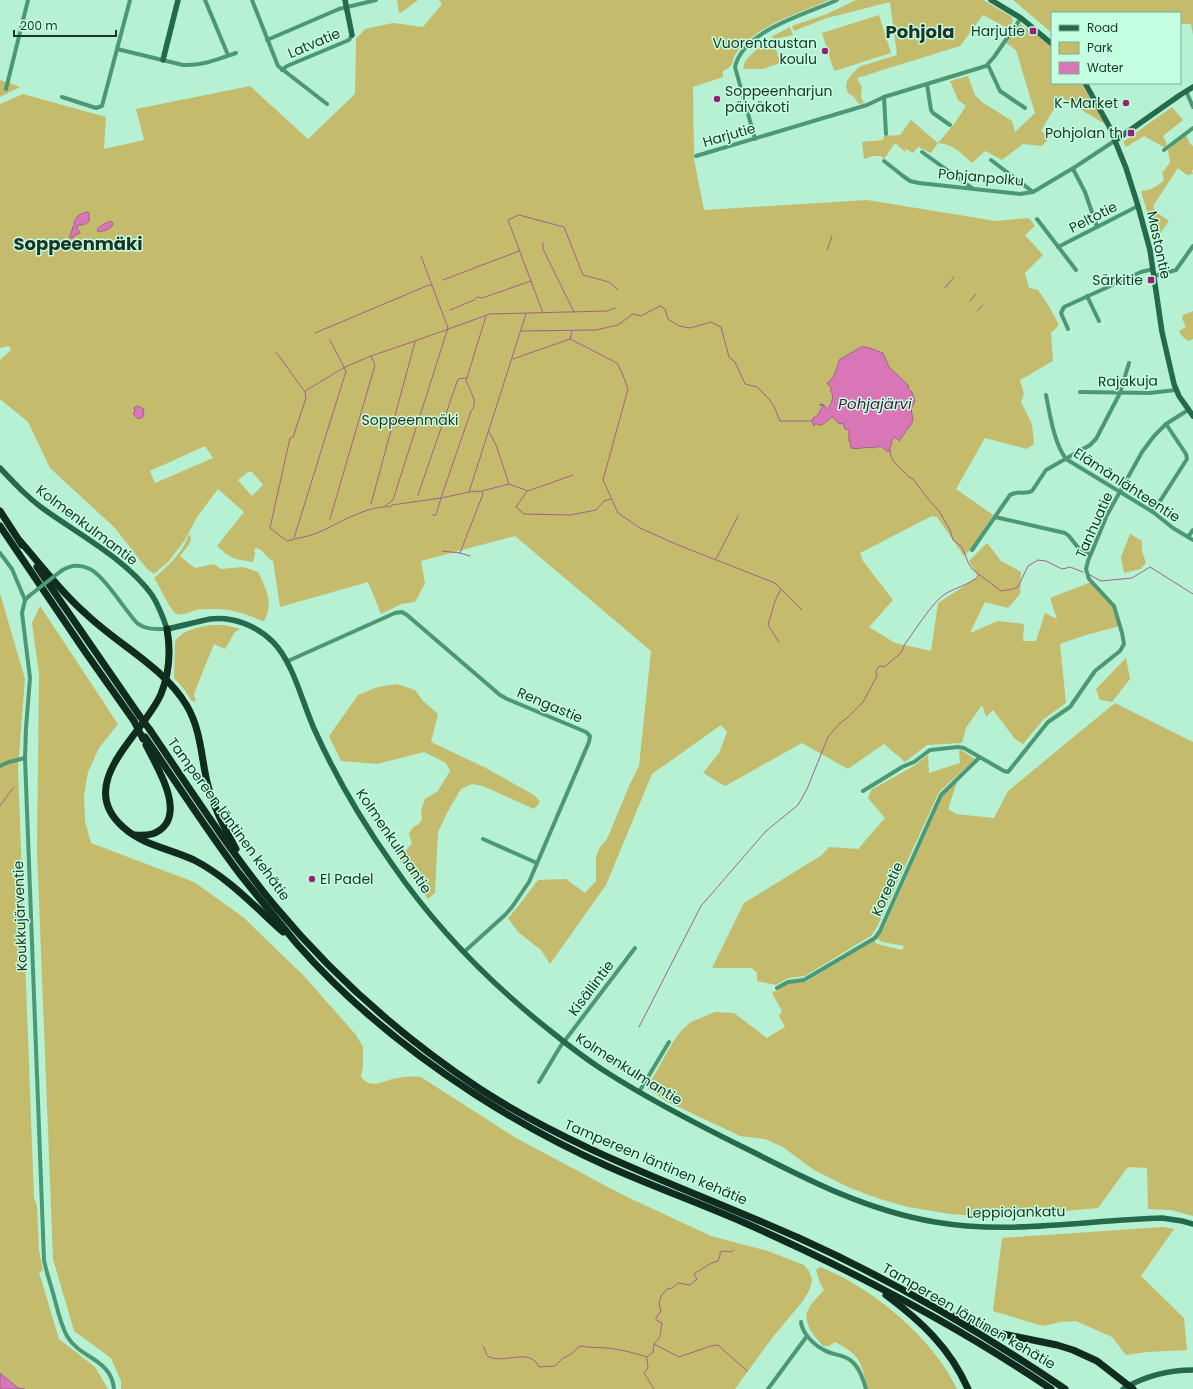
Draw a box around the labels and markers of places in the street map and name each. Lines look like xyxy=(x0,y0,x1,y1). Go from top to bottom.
place label: Harjutie xyxy=(971,21,1025,41)
marker: Harjutie xyxy=(1028,26,1038,36)
place label: Vuorentaustan koulu xyxy=(712,33,817,69)
marker: Vuorentaustan koulu xyxy=(820,46,830,56)
place label: Soppeenharjun päiväkoti xyxy=(725,81,832,117)
place label: K-Market xyxy=(1054,93,1118,113)
marker: Soppeenharjun päiväkoti xyxy=(712,94,722,104)
marker: K-Market xyxy=(1121,98,1131,108)
place label: Pohjolan th xyxy=(1045,123,1123,143)
marker: Pohjolan th xyxy=(1126,128,1136,138)
place label: Särkitie xyxy=(1092,270,1143,290)
marker: Särkitie xyxy=(1146,275,1156,285)
place label: El Padel xyxy=(320,869,374,889)
marker: El Padel xyxy=(307,874,317,884)

